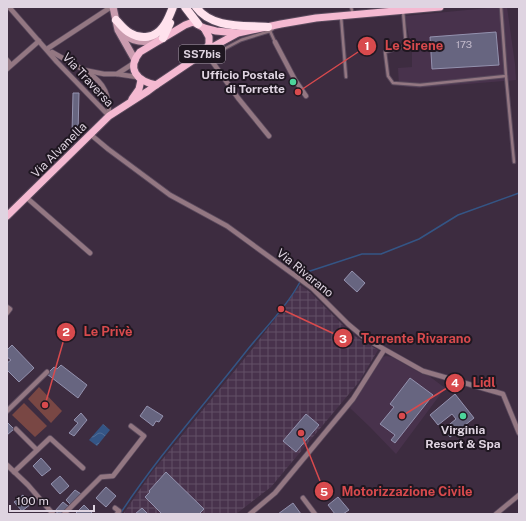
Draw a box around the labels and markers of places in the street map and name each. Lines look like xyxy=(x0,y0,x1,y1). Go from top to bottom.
callout: Le Sirene xyxy=(357,33,451,58)
place label: Ufficio Postale di Torrette xyxy=(201,68,285,96)
marker: Ufficio Postale di Torrette xyxy=(288,77,298,87)
callout: Le Privè xyxy=(56,319,141,344)
callout: Torrente Rivarano xyxy=(333,326,479,351)
callout: Lidl xyxy=(445,370,504,395)
marker: Virginia Resort & Spa xyxy=(458,411,468,421)
place label: Virginia Resort & Spa xyxy=(425,423,501,451)
callout: Motorizzazione Civile xyxy=(314,479,481,504)

